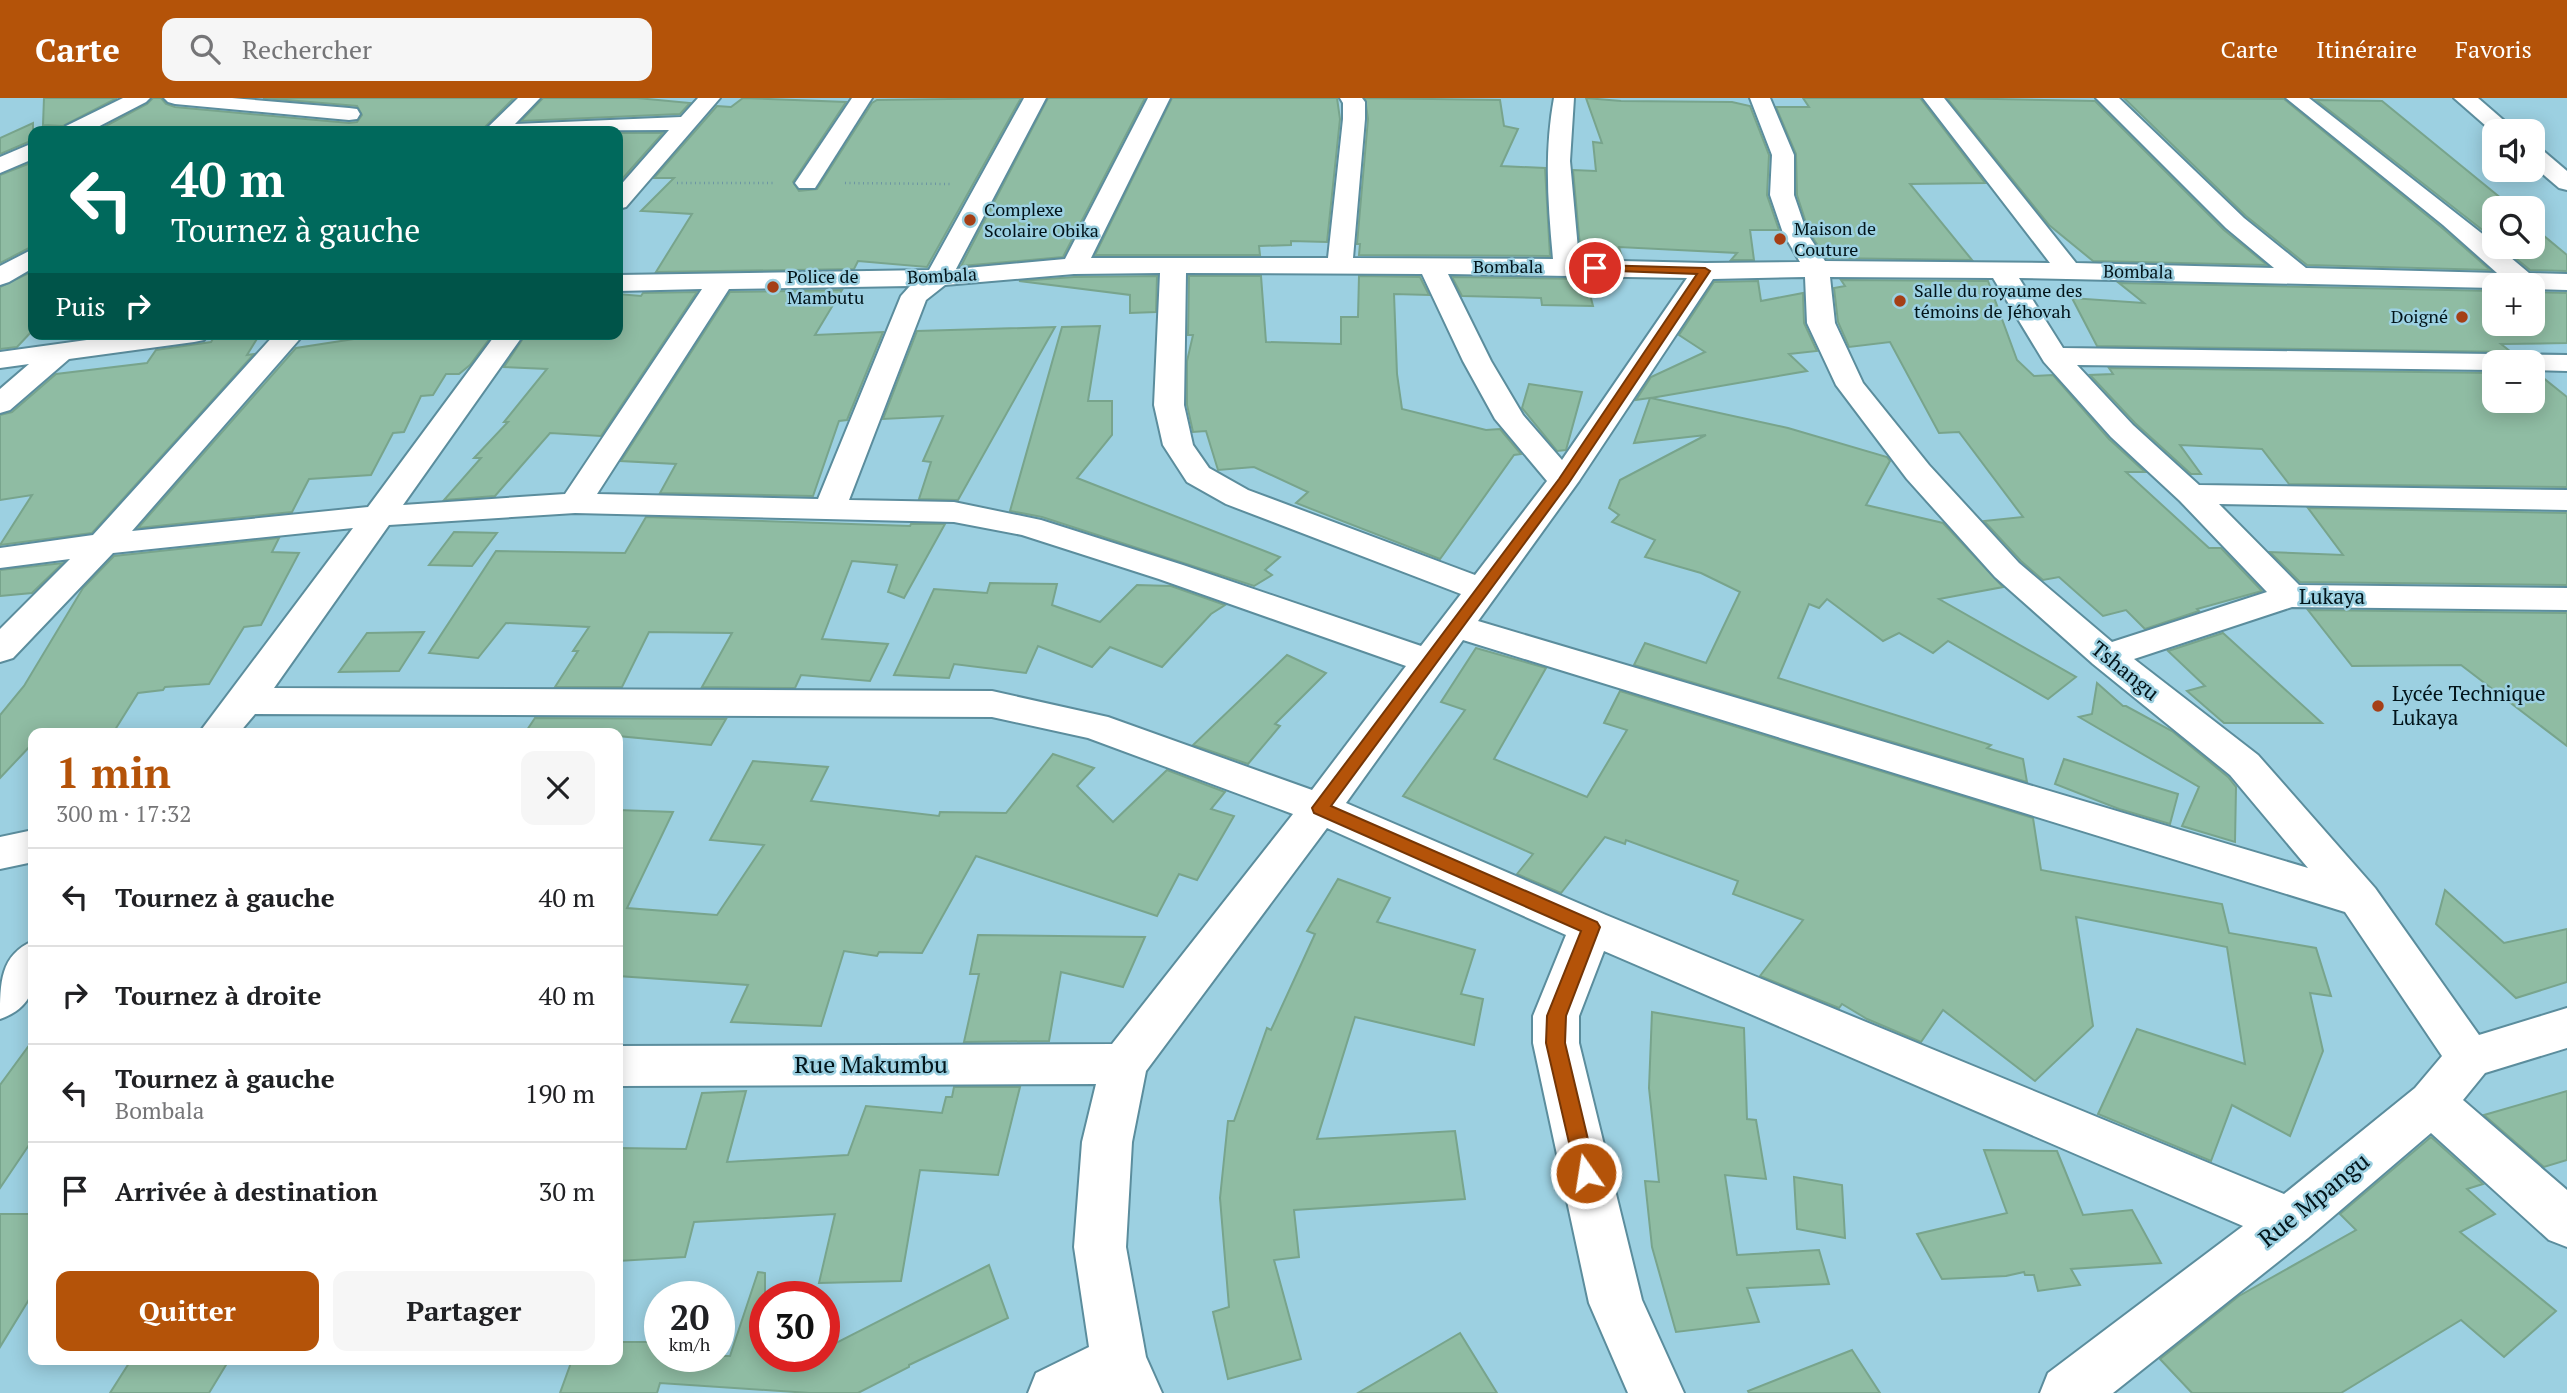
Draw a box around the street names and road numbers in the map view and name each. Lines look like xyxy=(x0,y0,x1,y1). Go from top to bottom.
street label: Bombala xyxy=(1473,254,1543,278)
street label: Bombala xyxy=(2103,258,2173,284)
street label: Bombala xyxy=(906,261,978,289)
street label: Lukaya xyxy=(2299,582,2366,610)
street label: Tshangu xyxy=(2086,634,2166,706)
street label: Rue Makumbu xyxy=(794,1048,948,1080)
street label: Rue Mpangu xyxy=(2251,1144,2376,1254)

